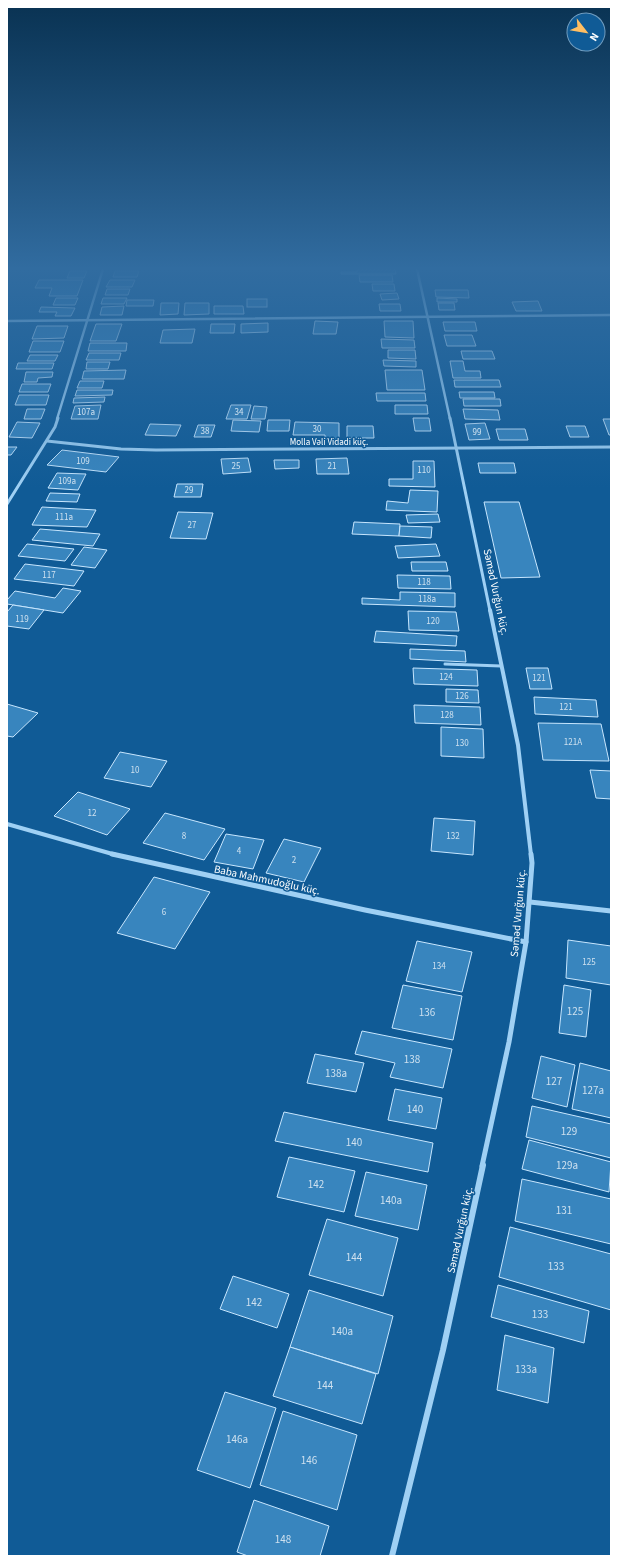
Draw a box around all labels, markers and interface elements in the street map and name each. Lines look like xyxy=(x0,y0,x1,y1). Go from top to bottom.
north arrow xyxy=(566,12,606,52)
text: N xyxy=(586,30,602,44)
house number: 107a xyxy=(77,406,95,419)
house number: 34 xyxy=(235,406,244,419)
house number: 30 xyxy=(313,423,322,436)
house number: 38 xyxy=(201,425,210,438)
house number: 99 xyxy=(473,426,482,439)
street label: Molla Vəli Vidadi küç. xyxy=(290,436,368,449)
house number: 109 xyxy=(76,455,90,468)
house number: 25 xyxy=(232,460,241,473)
house number: 21 xyxy=(328,460,336,473)
house number: 110 xyxy=(417,464,431,477)
house number: 109a xyxy=(58,475,76,488)
house number: 29 xyxy=(185,484,194,497)
house number: 111a xyxy=(55,511,73,524)
house number: 27 xyxy=(188,519,197,532)
street label: Səməd Vurğun küç. xyxy=(480,547,513,637)
house number: 117 xyxy=(42,569,56,582)
house number: 118 xyxy=(417,576,431,589)
house number: 118a xyxy=(418,593,436,606)
house number: 119 xyxy=(15,613,29,626)
house number: 120 xyxy=(426,615,440,628)
house number: 124 xyxy=(439,671,453,684)
house number: 121 xyxy=(532,672,546,685)
house number: 126 xyxy=(455,690,469,703)
house number: 121 xyxy=(559,701,573,714)
house number: 128 xyxy=(440,709,454,722)
house number: 121A xyxy=(564,736,582,749)
house number: 130 xyxy=(455,737,469,750)
house number: 10 xyxy=(131,764,140,777)
house number: 12 xyxy=(88,807,97,820)
house number: 8 xyxy=(182,830,187,843)
house number: 132 xyxy=(446,830,460,843)
house number: 4 xyxy=(237,845,242,858)
house number: 2 xyxy=(292,854,297,867)
street label: Baba Mahmudoğlu küç. xyxy=(213,861,322,899)
street label: Səməd Vurğun küç. xyxy=(507,868,529,957)
house number: 6 xyxy=(162,906,167,919)
house number: 125 xyxy=(582,956,596,969)
house number: 134 xyxy=(432,960,446,973)
house number: 125 xyxy=(567,1004,583,1019)
house number: 136 xyxy=(419,1005,436,1020)
house number: 138 xyxy=(404,1052,421,1067)
house number: 138a xyxy=(325,1066,347,1081)
house number: 127 xyxy=(546,1074,562,1089)
house number: 127a xyxy=(582,1083,604,1098)
house number: 140 xyxy=(407,1102,423,1117)
house number: 129 xyxy=(561,1124,577,1139)
house number: 140 xyxy=(346,1135,362,1150)
house number: 129a xyxy=(556,1158,578,1173)
house number: 142 xyxy=(308,1177,324,1192)
street label: Səməd Vurğun küç. xyxy=(444,1185,477,1275)
house number: 140a xyxy=(380,1193,402,1208)
house number: 131 xyxy=(556,1203,572,1218)
house number: 144 xyxy=(346,1250,363,1265)
house number: 133 xyxy=(548,1259,564,1274)
house number: 142 xyxy=(246,1295,262,1310)
house number: 133 xyxy=(532,1307,548,1322)
house number: 140a xyxy=(331,1324,353,1339)
house number: 133a xyxy=(515,1362,537,1377)
house number: 144 xyxy=(317,1378,334,1393)
house number: 146a xyxy=(226,1432,248,1447)
house number: 146 xyxy=(301,1453,318,1468)
house number: 148 xyxy=(275,1532,292,1547)

